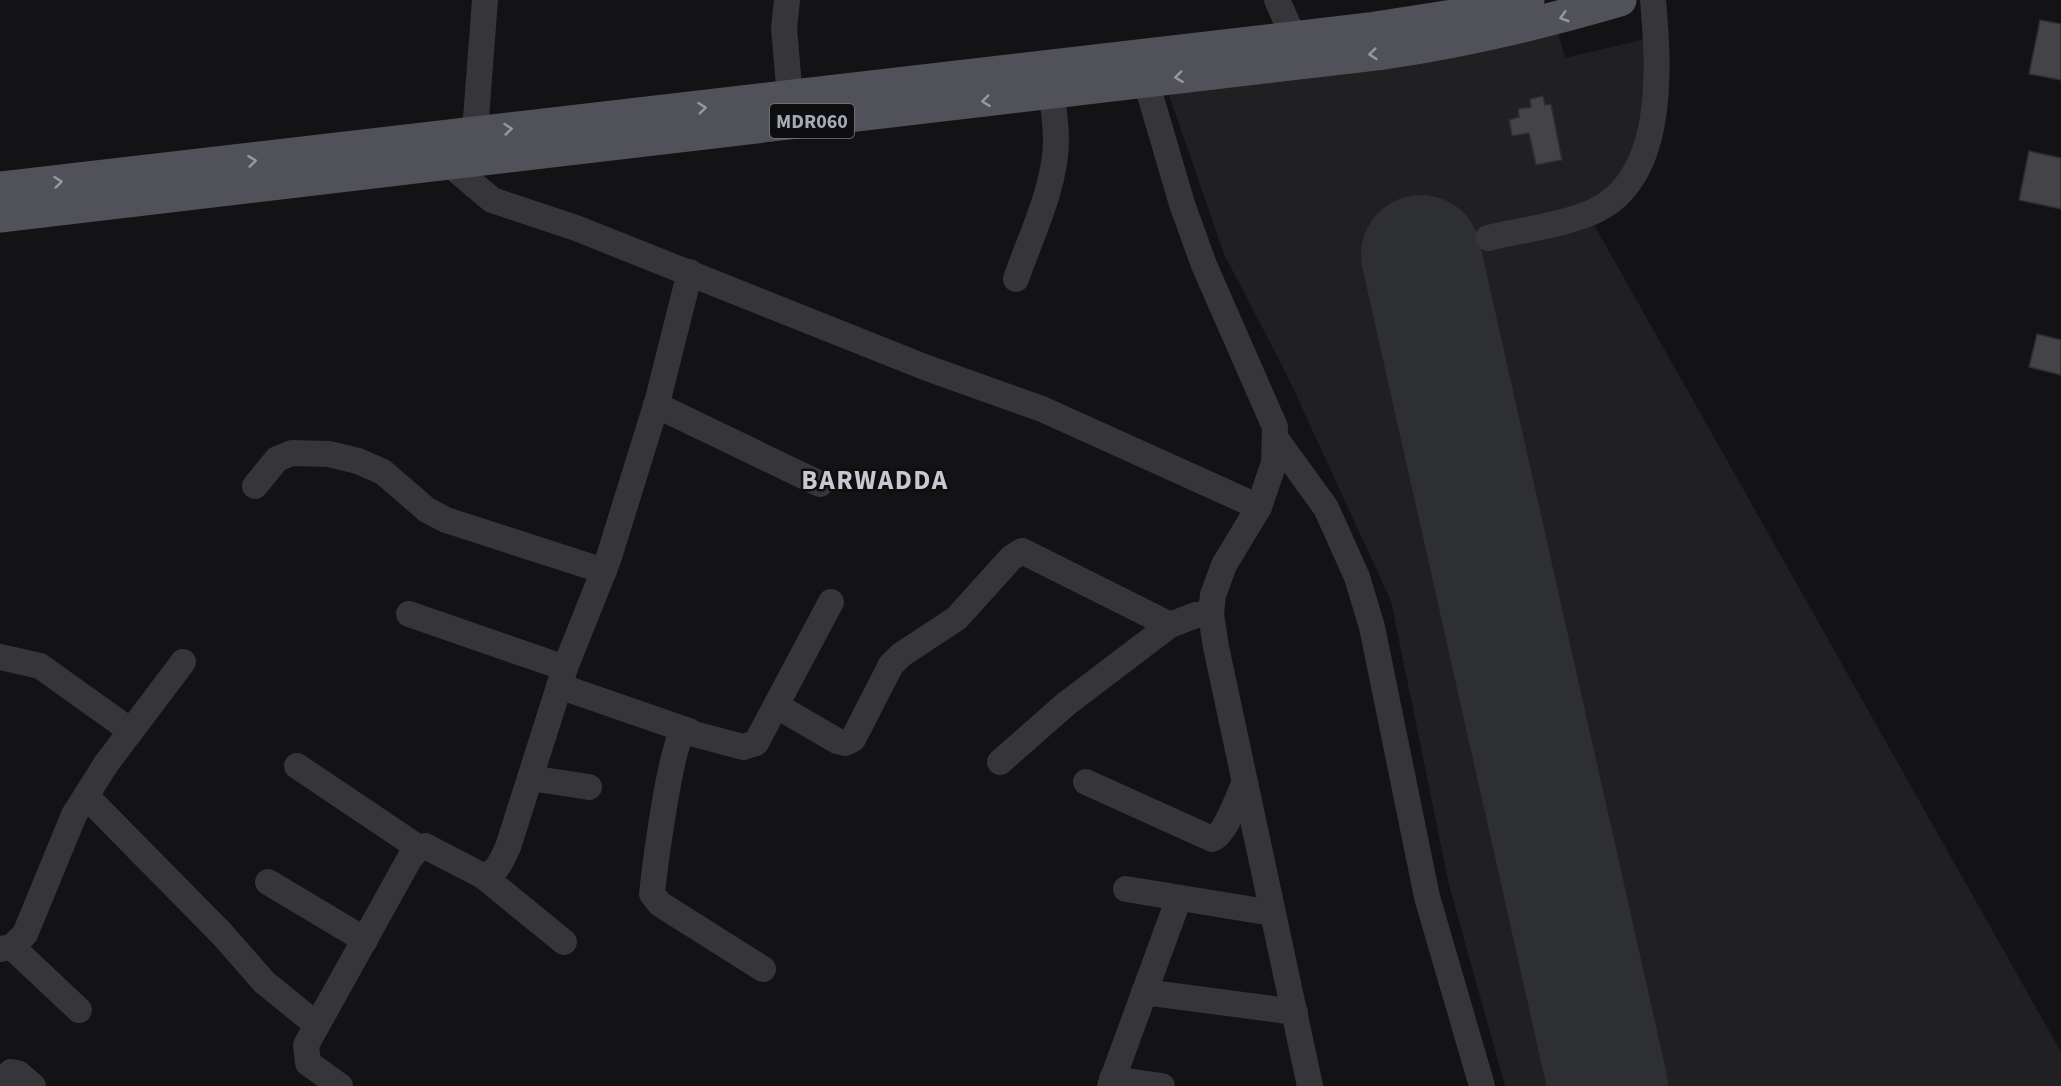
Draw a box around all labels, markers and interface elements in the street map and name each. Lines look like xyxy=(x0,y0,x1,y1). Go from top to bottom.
one-way arrow xyxy=(1559,10,1570,22)
one-way arrow xyxy=(1369,48,1378,60)
one-way arrow xyxy=(1175,70,1184,83)
one-way arrow xyxy=(981,94,990,106)
one-way arrow xyxy=(697,102,706,115)
road number: MDR060 xyxy=(770,104,854,138)
one-way arrow xyxy=(503,123,513,136)
one-way arrow xyxy=(247,155,257,167)
one-way arrow xyxy=(54,176,63,189)
district label: BARWADDA xyxy=(801,461,949,500)

